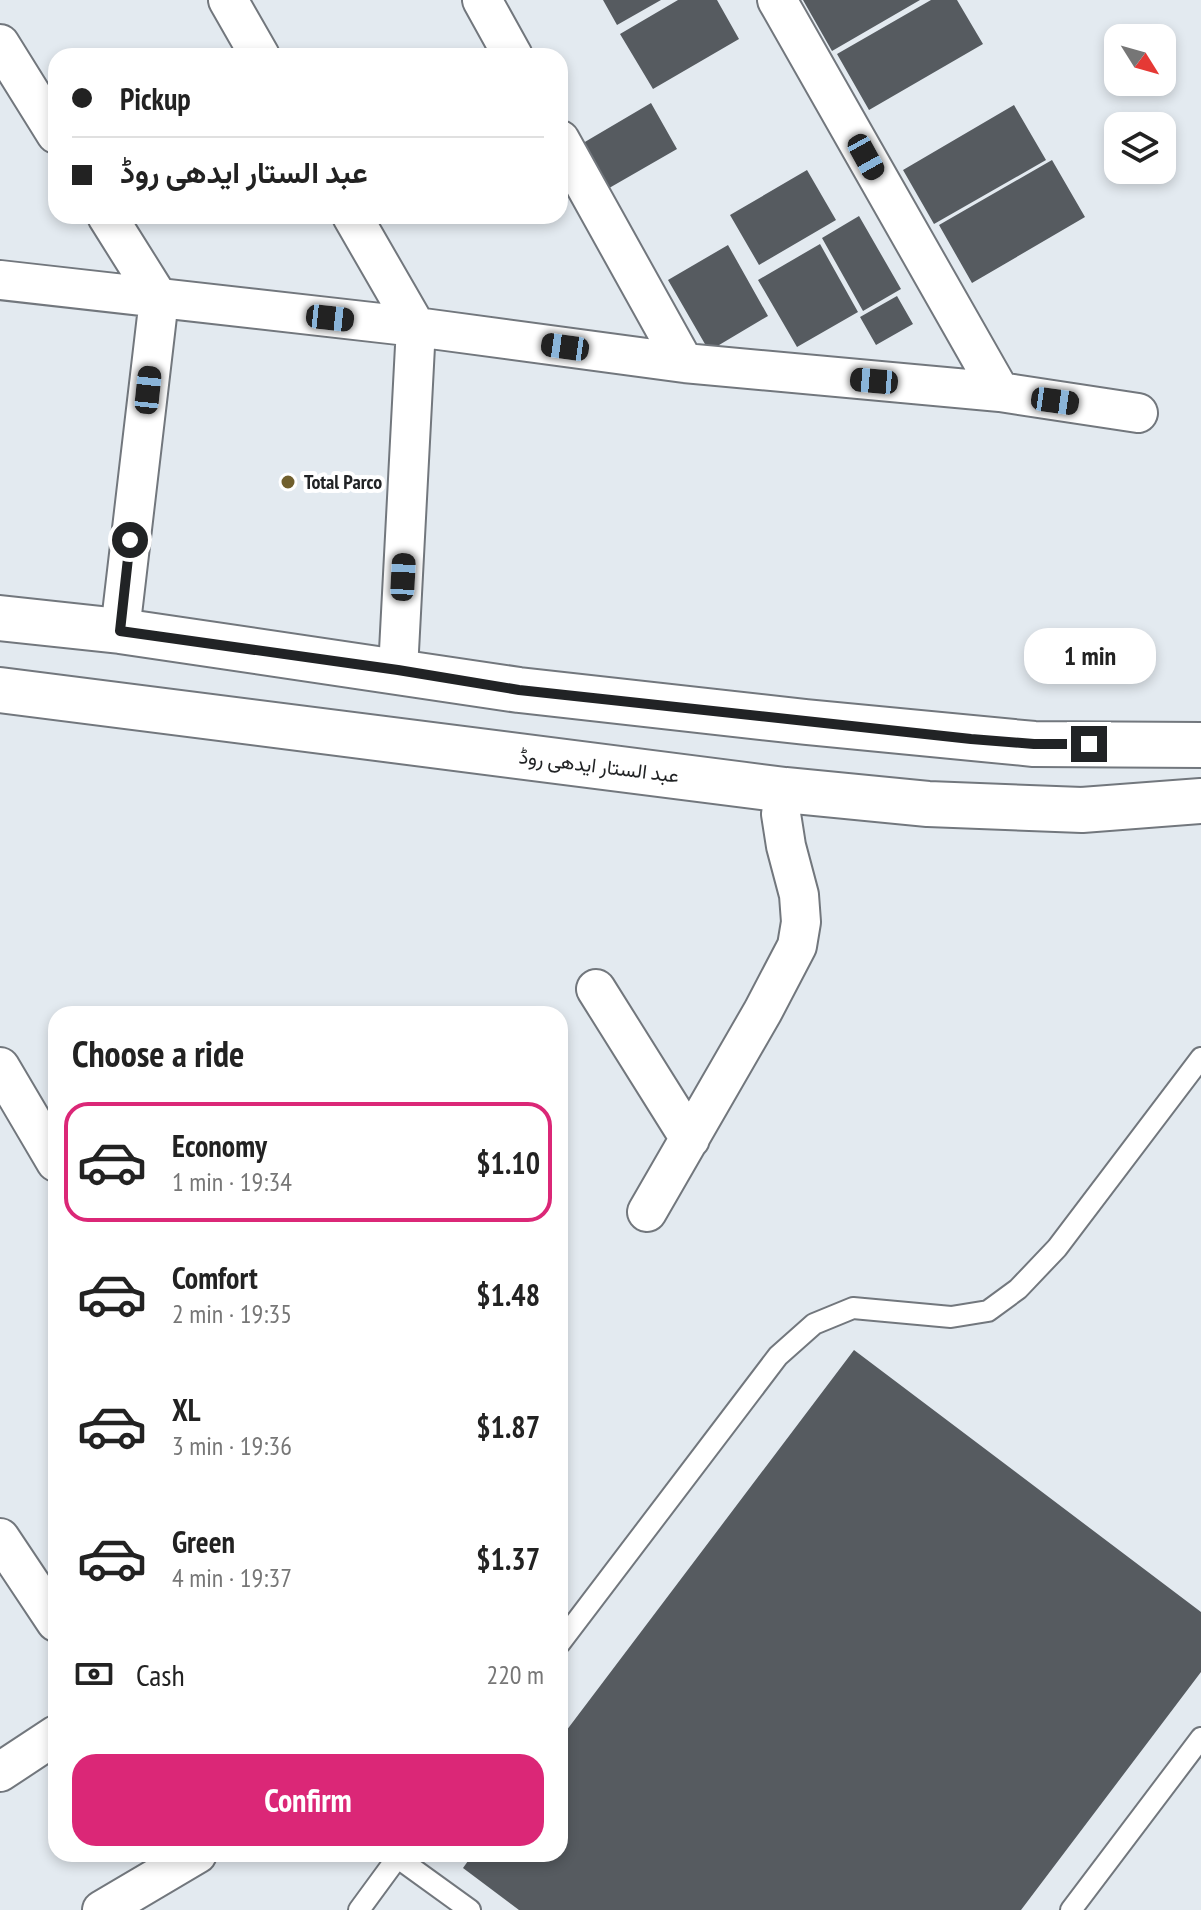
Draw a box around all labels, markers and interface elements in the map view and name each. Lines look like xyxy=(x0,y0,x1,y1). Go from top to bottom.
north arrow xyxy=(1104,24,1176,96)
map controls xyxy=(1104,24,1176,184)
text: Pickup xyxy=(120,79,191,118)
button: layers xyxy=(1104,112,1176,184)
car xyxy=(844,130,888,184)
text: عبد الستار ایدھی روڈ xyxy=(120,152,368,191)
car xyxy=(305,304,355,332)
car xyxy=(540,332,590,362)
car xyxy=(134,365,162,415)
car xyxy=(849,367,899,395)
car xyxy=(1030,386,1080,416)
place label: Total Parco xyxy=(304,469,382,495)
marker: Total Parco xyxy=(279,473,297,491)
route start xyxy=(112,522,148,558)
car xyxy=(390,552,416,602)
callout: 1 min xyxy=(1023,628,1155,684)
text: 1 min xyxy=(1064,639,1116,672)
route end xyxy=(1071,726,1107,762)
street label: عبد الستار ایدھی روڈ xyxy=(517,743,681,789)
text: Choose a ride xyxy=(72,1030,244,1077)
icon: car xyxy=(76,1126,148,1198)
text: Economy xyxy=(172,1126,267,1165)
text: $1.10 xyxy=(476,1143,540,1182)
text: 1 min · 19:34 xyxy=(172,1165,292,1198)
icon: car xyxy=(76,1258,148,1330)
text: Comfort xyxy=(172,1258,258,1297)
text: $1.48 xyxy=(476,1275,540,1314)
text: 2 min · 19:35 xyxy=(172,1297,292,1330)
icon: car xyxy=(76,1390,148,1462)
text: XL xyxy=(172,1390,201,1429)
text: $1.87 xyxy=(476,1407,540,1446)
text: 3 min · 19:36 xyxy=(172,1429,292,1462)
icon: car xyxy=(76,1522,148,1594)
text: Green xyxy=(172,1522,235,1561)
text: $1.37 xyxy=(476,1539,540,1578)
text: 4 min · 19:37 xyxy=(172,1561,292,1594)
icon: cash xyxy=(72,1652,116,1696)
text: Cash xyxy=(136,1655,185,1694)
text: 220 m xyxy=(486,1658,544,1691)
button: Confirm xyxy=(72,1754,544,1846)

